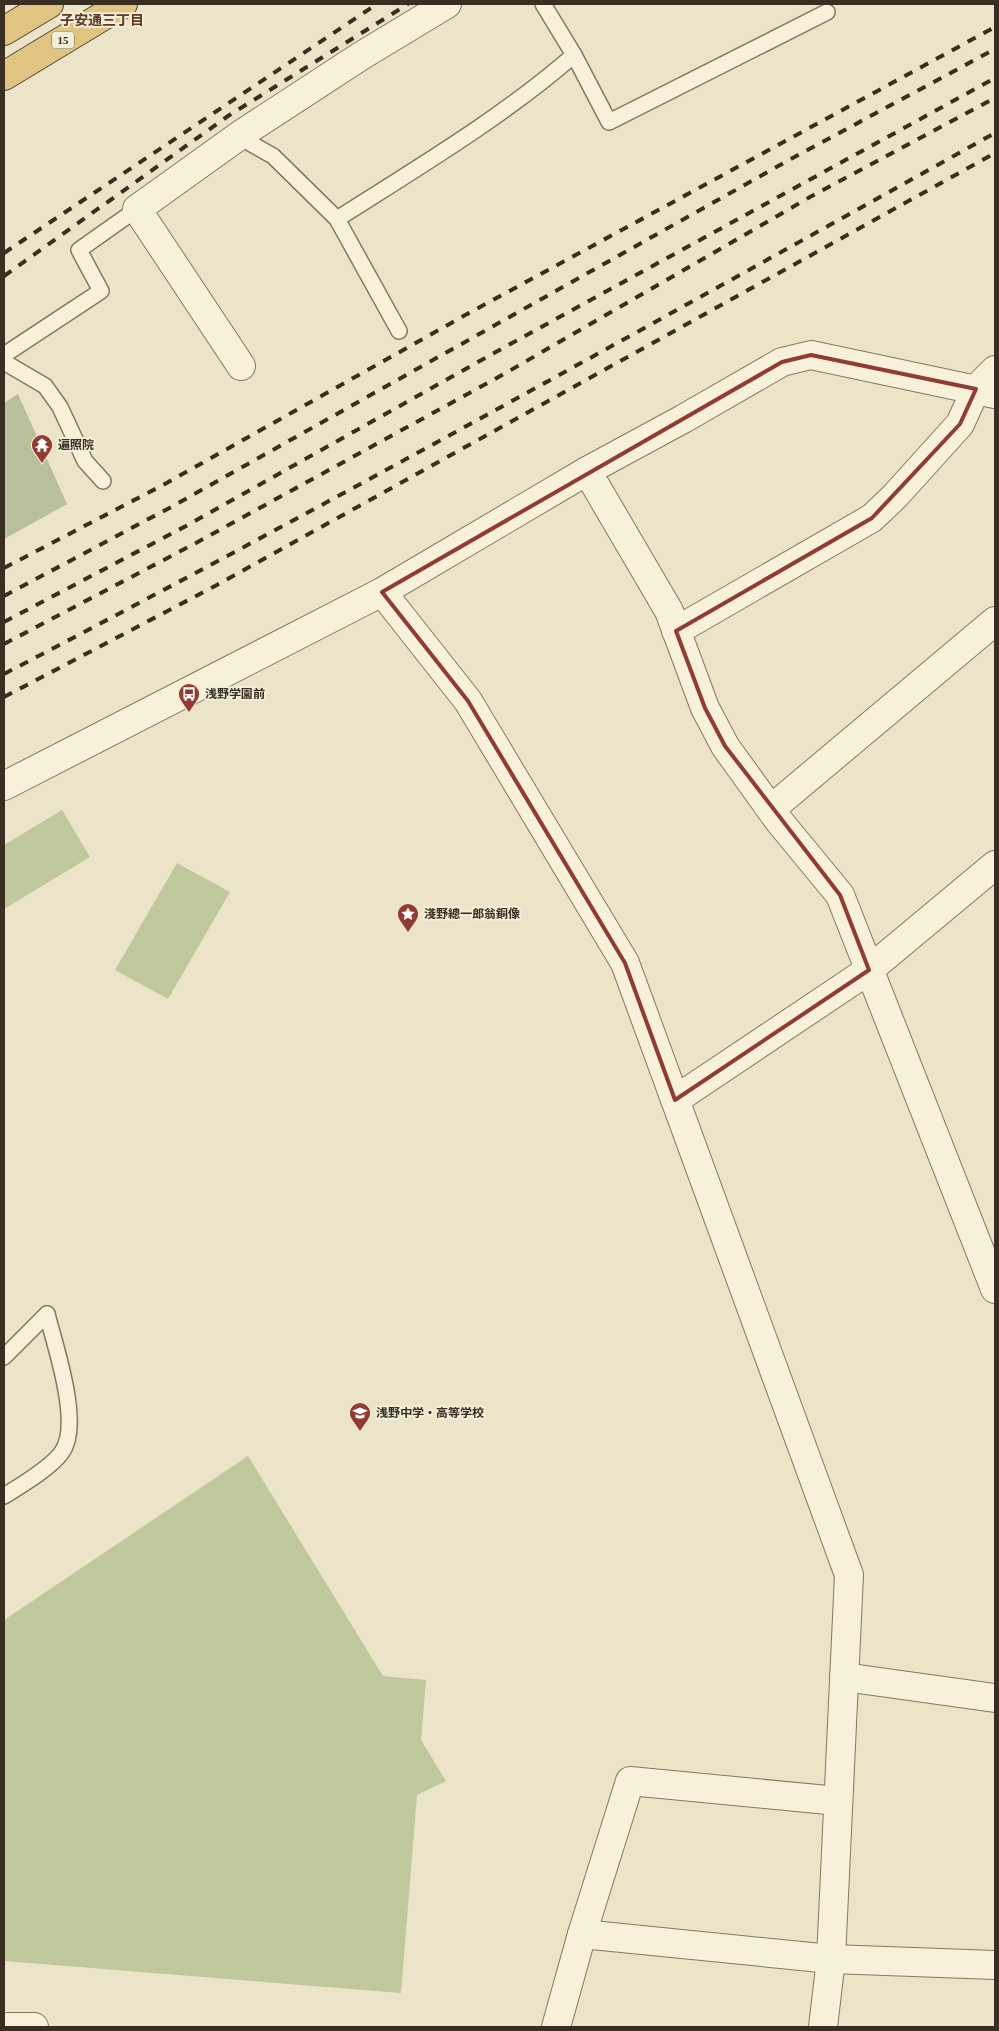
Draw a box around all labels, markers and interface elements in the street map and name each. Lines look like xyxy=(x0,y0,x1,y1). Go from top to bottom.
district label: 子安通三丁目 xyxy=(60,13,144,28)
road number: 15 xyxy=(52,32,74,48)
temple icon: 遍照院 xyxy=(30,433,54,464)
place label: 遍照院 xyxy=(58,438,94,452)
bus stop icon: 浅野学園前 xyxy=(177,682,201,713)
place label: 浅野学園前 xyxy=(205,687,265,701)
place icon: 淺野總一郎翁銅像 xyxy=(396,902,420,933)
place label: 淺野總一郎翁銅像 xyxy=(424,907,520,921)
school or university icon: 浅野中学・高等学校 xyxy=(348,1401,372,1432)
place label: 浅野中学・高等学校 xyxy=(376,1406,484,1420)

